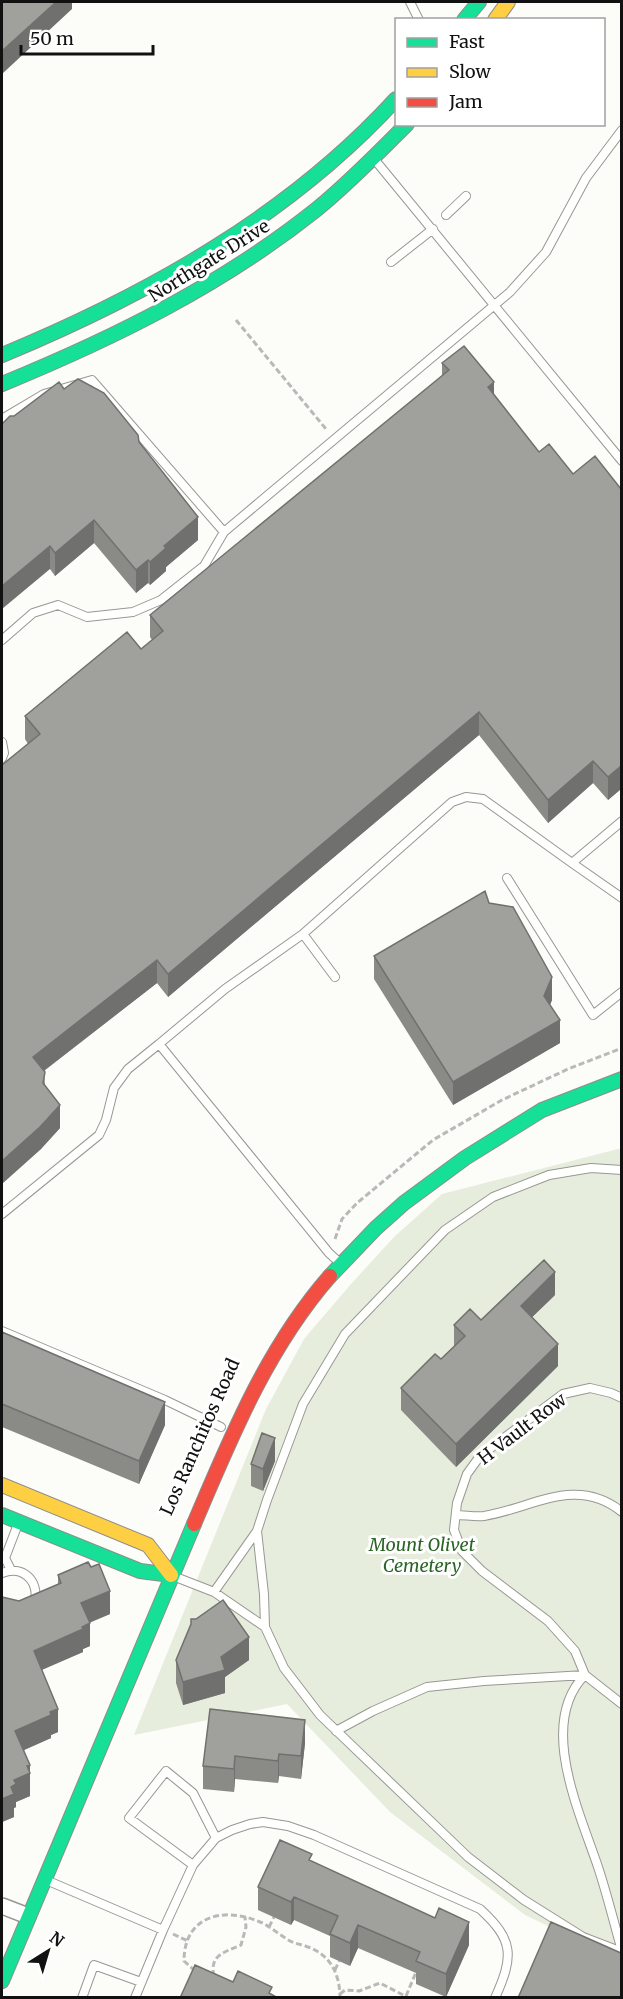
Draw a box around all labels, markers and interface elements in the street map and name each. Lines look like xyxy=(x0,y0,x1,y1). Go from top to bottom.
scale bar xyxy=(21,18,153,56)
legend xyxy=(395,18,605,126)
text: 50 m xyxy=(30,27,74,50)
text: Fast xyxy=(449,30,485,53)
text: Slow xyxy=(449,60,492,83)
text: Jam xyxy=(448,90,483,113)
street label: Northgate Drive xyxy=(144,214,274,307)
street label: Los Ranchitos Road xyxy=(155,1355,245,1519)
street label: H Vault Row xyxy=(473,1387,571,1469)
park label: Mount Olivet Cemetery xyxy=(368,1533,476,1577)
north arrow xyxy=(18,1921,78,1981)
text: N xyxy=(46,1927,68,1951)

